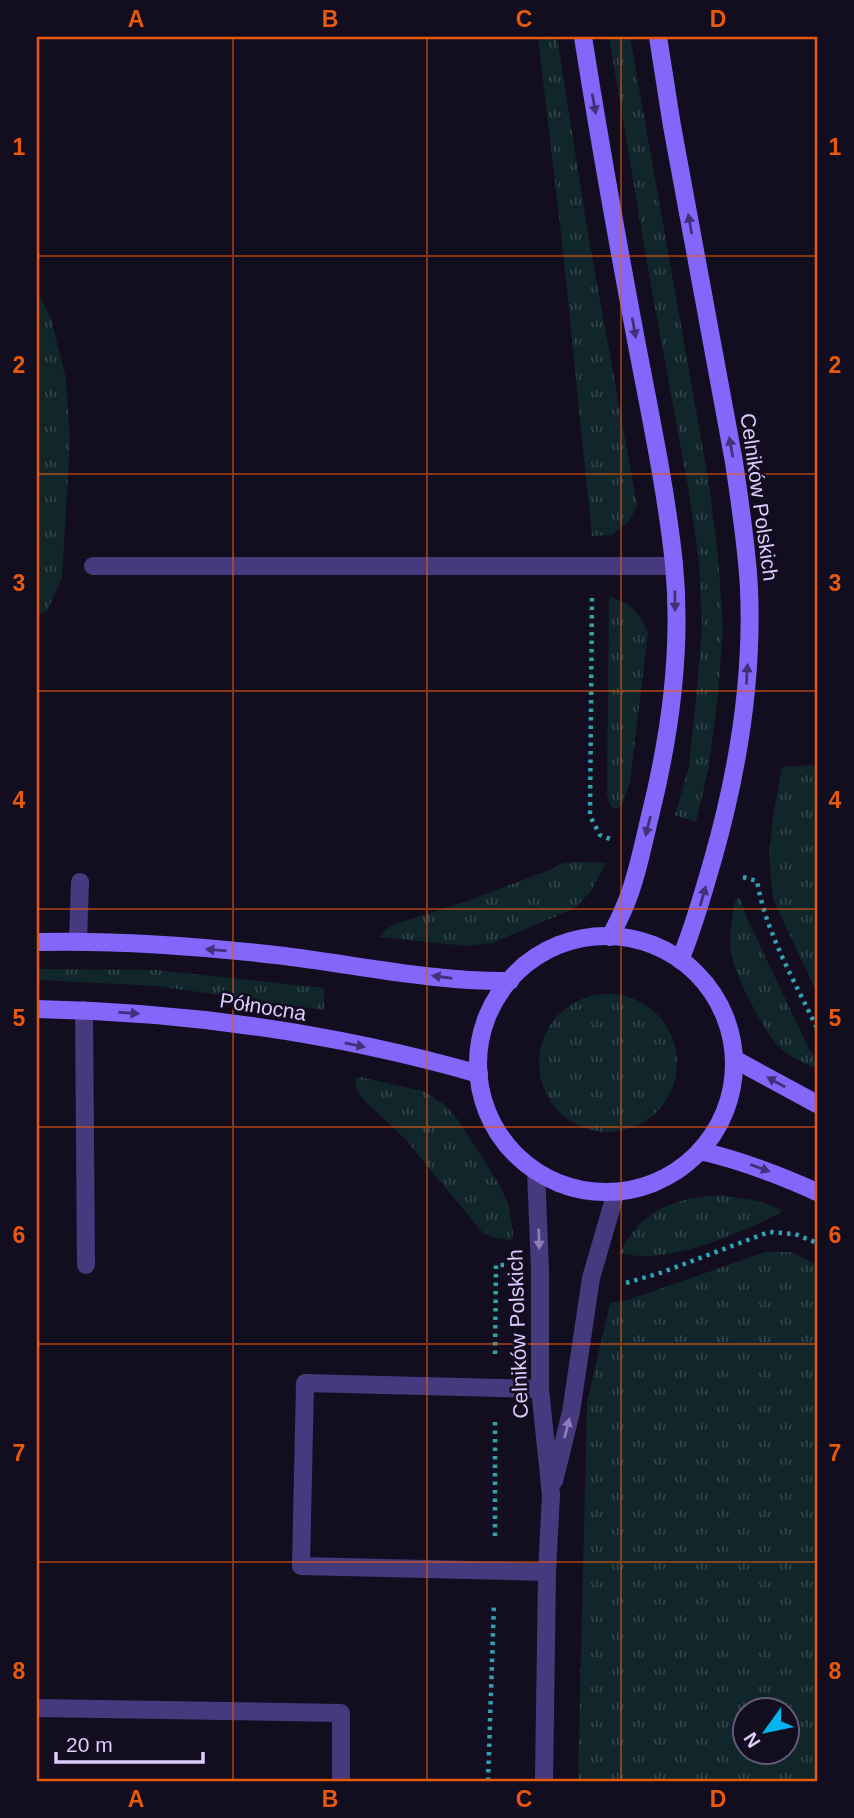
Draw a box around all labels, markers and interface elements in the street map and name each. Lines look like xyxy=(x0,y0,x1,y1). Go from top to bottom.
text: A xyxy=(128,6,144,32)
text: B xyxy=(322,6,338,32)
text: C xyxy=(516,6,532,32)
text: D xyxy=(710,6,726,32)
one-way arrow xyxy=(589,93,600,115)
text: 1 xyxy=(13,134,26,160)
text: 1 xyxy=(829,134,842,160)
one-way arrow xyxy=(684,213,695,235)
one-way arrow xyxy=(629,317,640,339)
text: 2 xyxy=(13,352,25,378)
text: 2 xyxy=(829,352,841,378)
street label: Celników Polskich xyxy=(736,412,783,582)
one-way arrow xyxy=(725,436,736,458)
text: 3 xyxy=(13,570,25,596)
text: 3 xyxy=(829,570,841,596)
one-way arrow xyxy=(669,590,681,612)
one-way arrow xyxy=(742,662,753,684)
text: 4 xyxy=(13,787,26,813)
text: 4 xyxy=(829,787,842,813)
one-way arrow xyxy=(642,815,653,837)
one-way arrow xyxy=(698,885,708,906)
one-way arrow xyxy=(205,944,227,955)
one-way arrow xyxy=(431,971,453,982)
street label: Północna xyxy=(218,988,308,1025)
text: 5 xyxy=(13,1005,26,1031)
text: 5 xyxy=(829,1005,842,1031)
one-way arrow xyxy=(119,1008,141,1019)
one-way arrow xyxy=(344,1039,366,1050)
one-way arrow xyxy=(766,1076,786,1087)
one-way arrow xyxy=(749,1163,770,1174)
text: 6 xyxy=(13,1222,25,1248)
text: 6 xyxy=(829,1222,841,1248)
one-way arrow xyxy=(533,1228,544,1250)
street label: Celników Polskich xyxy=(503,1249,532,1419)
one-way arrow xyxy=(562,1417,573,1439)
text: 7 xyxy=(13,1440,25,1466)
text: 7 xyxy=(829,1440,841,1466)
text: 8 xyxy=(13,1658,26,1684)
text: 8 xyxy=(829,1658,842,1684)
north arrow xyxy=(732,1696,802,1766)
scale bar xyxy=(56,1720,203,1764)
text: N xyxy=(740,1729,765,1751)
text: 20 m xyxy=(66,1733,113,1756)
text: A xyxy=(128,1786,144,1812)
text: B xyxy=(322,1786,338,1812)
text: C xyxy=(516,1786,532,1812)
text: D xyxy=(710,1786,726,1812)

